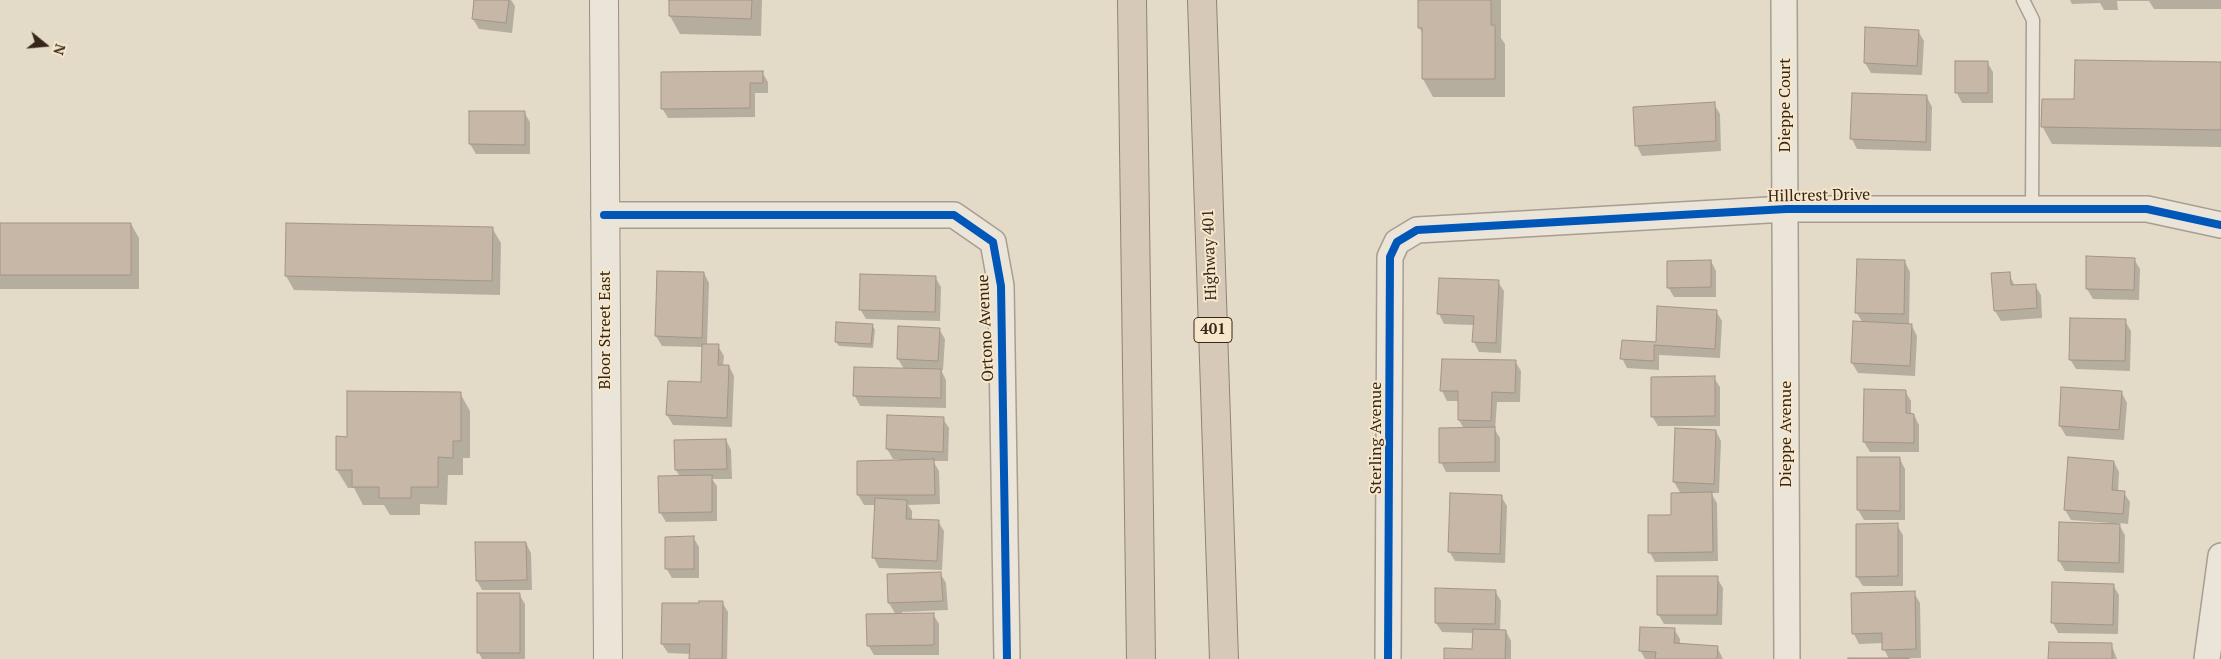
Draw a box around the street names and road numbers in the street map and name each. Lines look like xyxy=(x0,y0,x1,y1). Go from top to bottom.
street label: Dieppe Court xyxy=(1775,58,1795,152)
street label: Hillcrest Drive xyxy=(1768,186,1870,206)
street label: Highway 401 xyxy=(1199,209,1221,301)
street label: Bloor Street East xyxy=(595,270,615,390)
street label: Ortono Avenue xyxy=(974,274,998,382)
road number: 401 xyxy=(1194,318,1232,342)
street label: Dieppe Avenue xyxy=(1776,381,1796,487)
street label: Sterling Avenue xyxy=(1366,382,1386,494)

